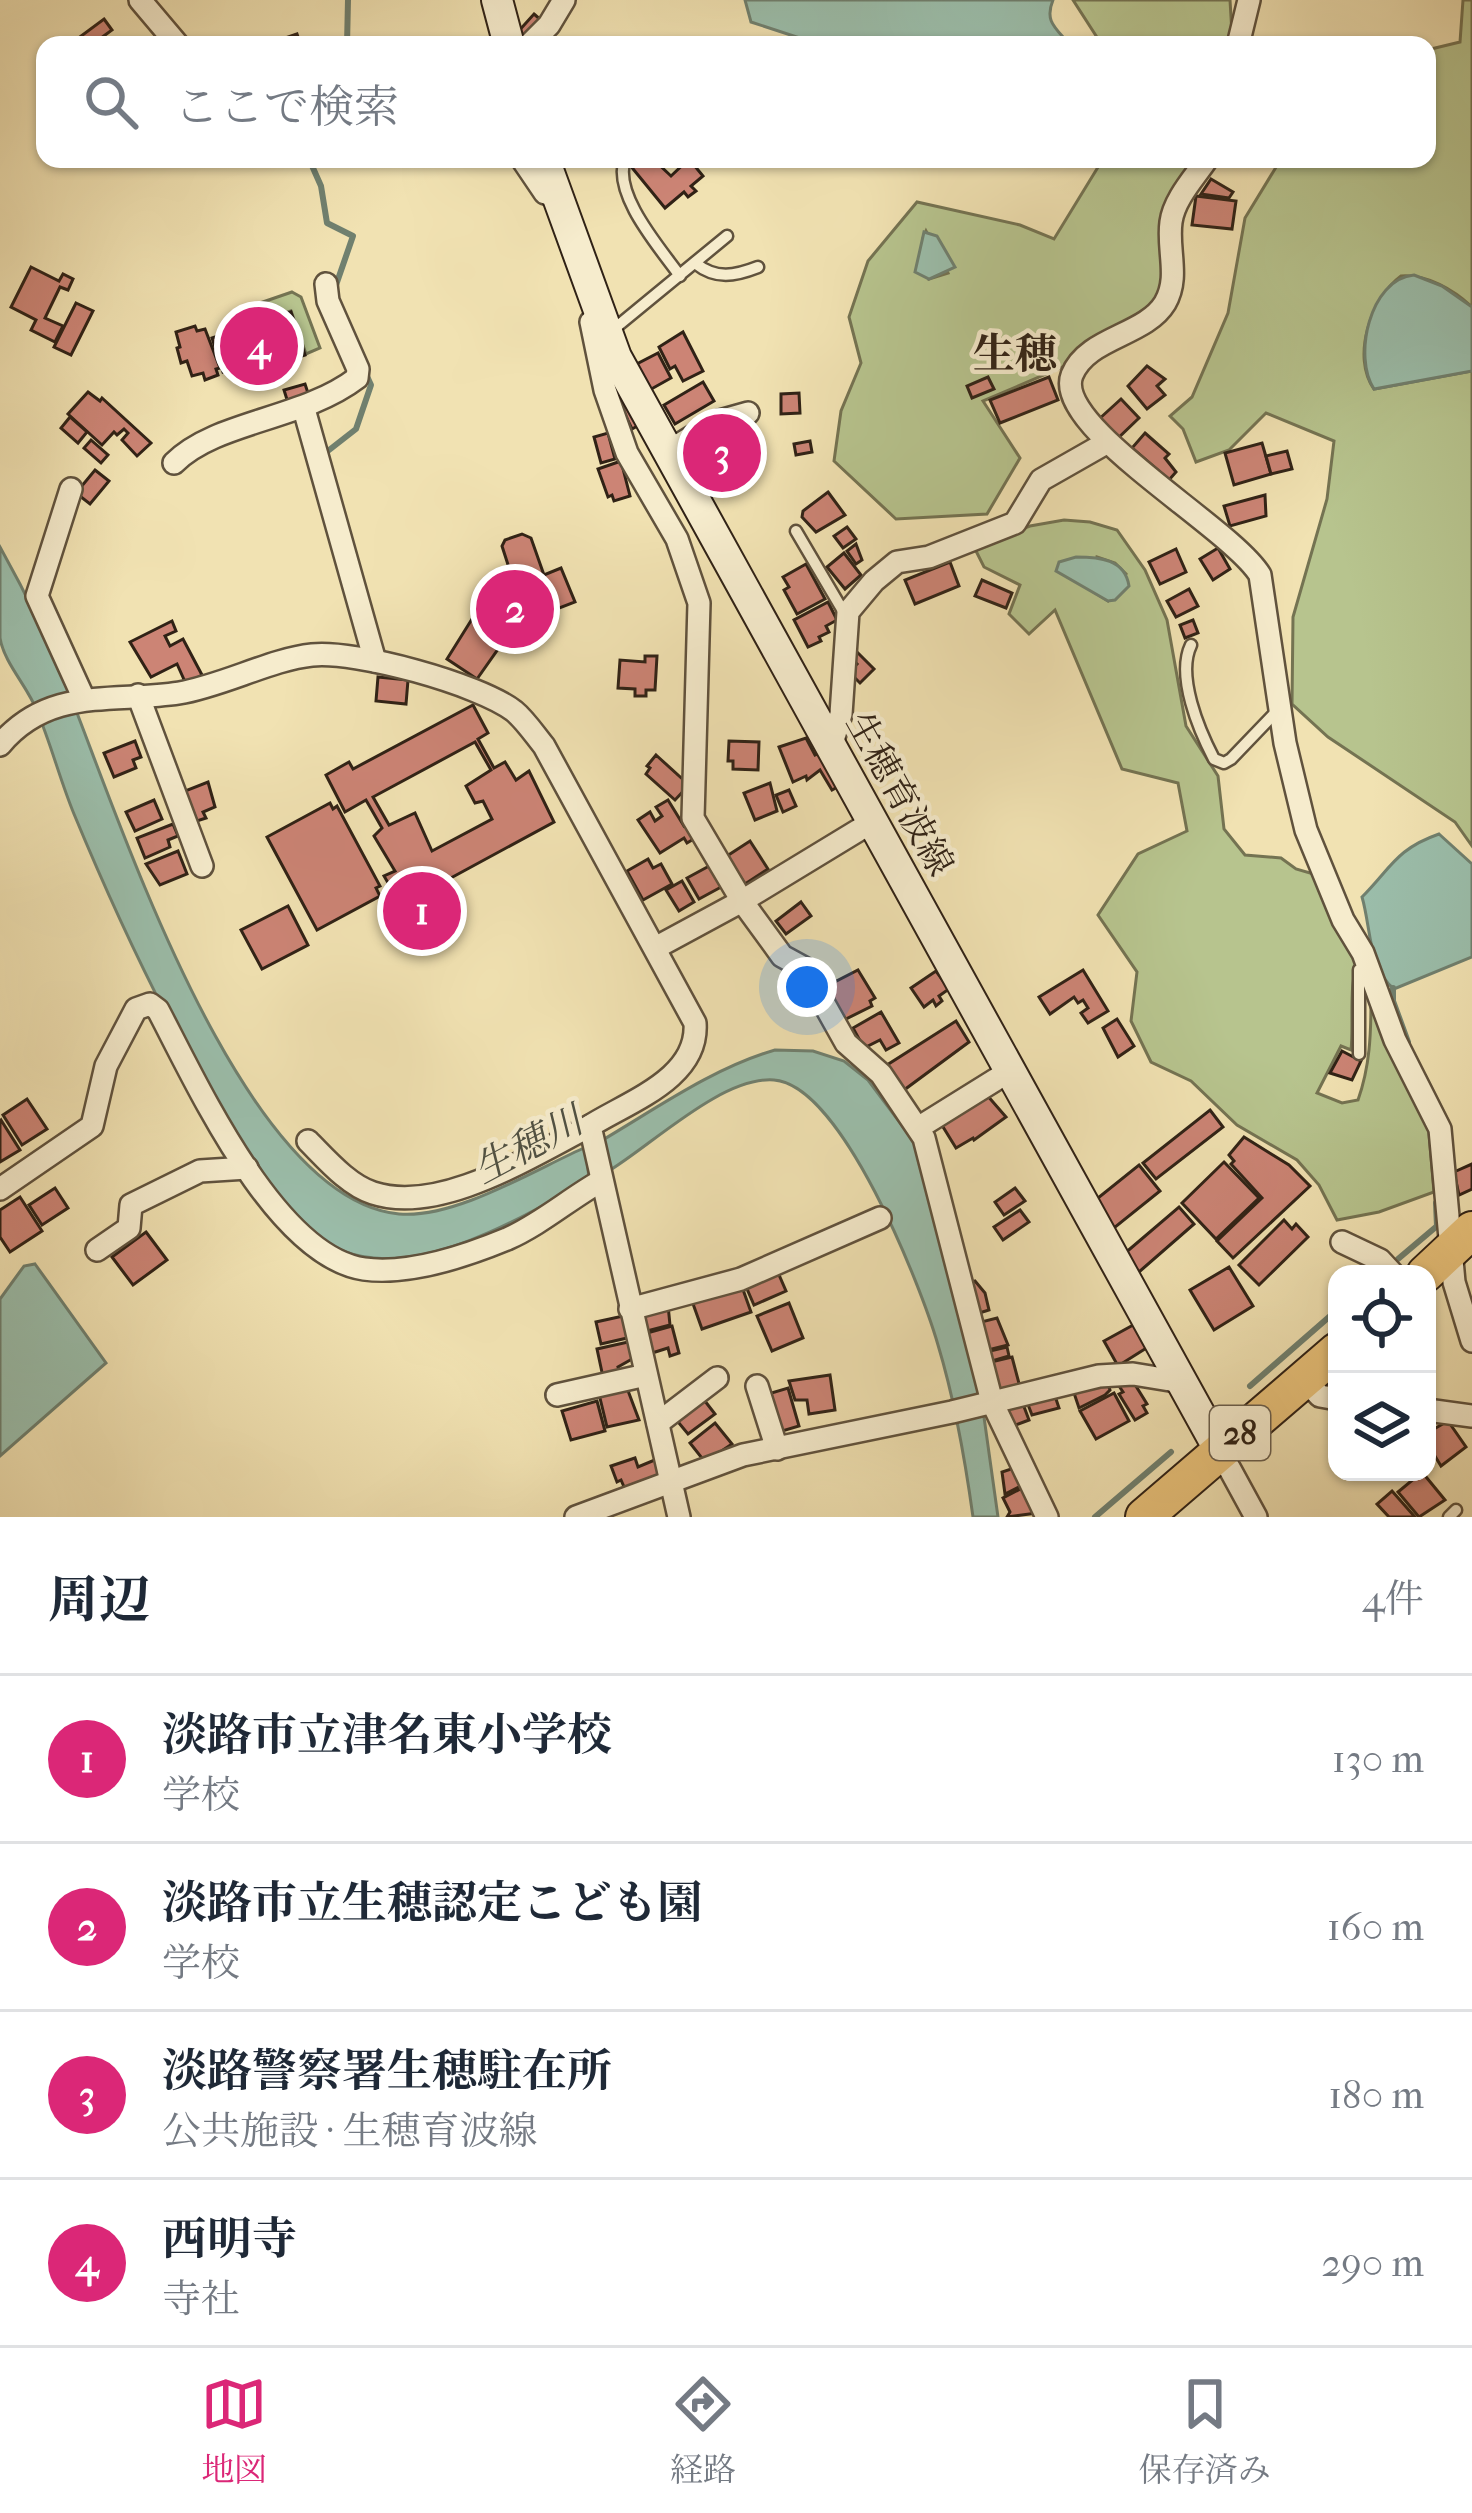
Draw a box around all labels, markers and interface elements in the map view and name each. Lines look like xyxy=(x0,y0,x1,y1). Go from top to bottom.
search box xyxy=(36,36,1436,168)
icon: search xyxy=(78,69,144,135)
text: ここで検索 xyxy=(174,81,399,134)
pin: 4 xyxy=(220,301,298,391)
district label: 生穂 xyxy=(973,330,1057,379)
pin: 3 xyxy=(683,408,761,498)
pin: 2 xyxy=(476,564,554,654)
street label: 生穂育波線 xyxy=(838,705,962,883)
pin: 1 xyxy=(383,866,461,956)
your location xyxy=(777,957,837,1017)
water label: 生穂川 xyxy=(466,1095,594,1193)
map controls xyxy=(1328,1265,1436,1481)
button: locate xyxy=(1328,1265,1436,1373)
button: layers xyxy=(1328,1373,1436,1481)
road number: 28 xyxy=(1210,1406,1270,1460)
text: 周辺 xyxy=(48,1570,150,1630)
text: 4件 xyxy=(1362,1576,1424,1622)
text: 淡路市立津名東小学校 xyxy=(162,1709,612,1762)
text: 1 xyxy=(80,1736,94,1782)
text: 130 m xyxy=(1332,1736,1424,1782)
text: 学校 xyxy=(162,1772,240,1818)
text: 淡路市立生穂認定こども園 xyxy=(162,1877,702,1930)
text: 2 xyxy=(77,1904,97,1950)
text: 160 m xyxy=(1327,1904,1424,1950)
text: 学校 xyxy=(162,1940,240,1986)
text: 淡路警察署生穂駐在所 xyxy=(162,2045,612,2098)
text: 3 xyxy=(79,2072,95,2118)
text: 180 m xyxy=(1328,2072,1424,2118)
text: 公共施設 · 生穂育波線 xyxy=(162,2108,538,2154)
text: 西明寺 xyxy=(162,2213,297,2266)
text: 4 xyxy=(75,2240,99,2286)
text: 290 m xyxy=(1321,2240,1424,2286)
text: 寺社 xyxy=(162,2276,240,2322)
tab: 地図 xyxy=(201,2371,267,2490)
tab: 経路 xyxy=(670,2371,736,2490)
tab: 保存済み xyxy=(1139,2371,1271,2490)

